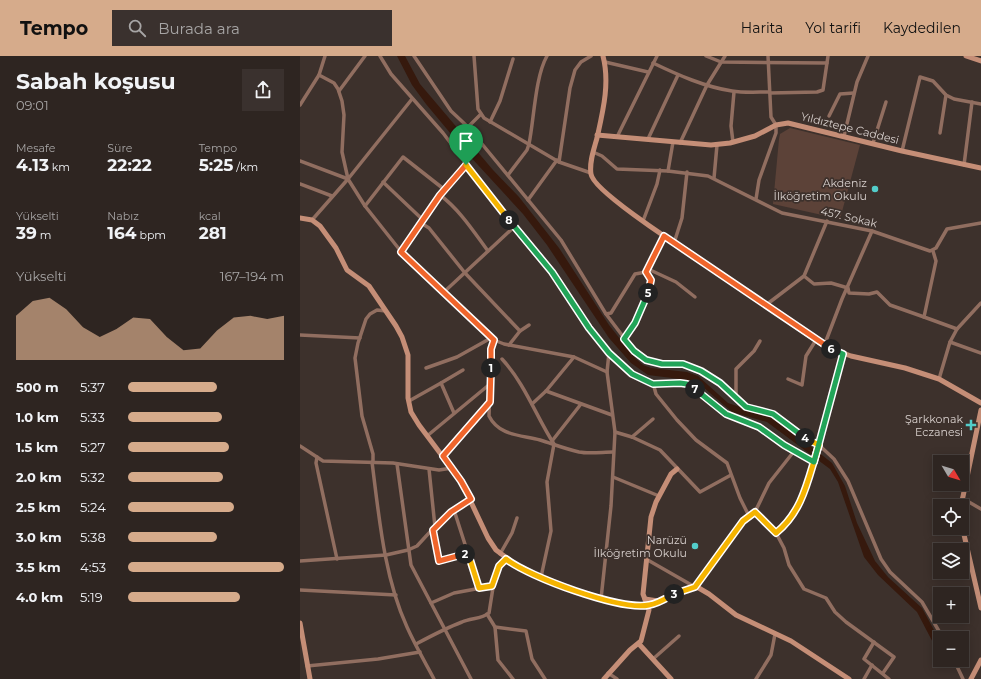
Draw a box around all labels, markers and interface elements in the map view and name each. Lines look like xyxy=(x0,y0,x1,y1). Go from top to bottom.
search box xyxy=(112,10,392,46)
text: Tempo xyxy=(20,17,88,40)
icon: search xyxy=(126,17,148,39)
text: Burada ara xyxy=(158,19,240,38)
text: Harita xyxy=(741,19,783,37)
text: Yol tarifi xyxy=(805,19,861,37)
text: Kaydedilen xyxy=(883,19,961,37)
text: Sabah koşusu xyxy=(16,68,176,95)
button: share xyxy=(242,69,284,111)
text: 09:01 xyxy=(16,97,49,113)
street label: Yıldıztepe Caddesi xyxy=(800,109,900,147)
pin xyxy=(449,124,483,165)
icon: arrive xyxy=(455,130,477,152)
text: Mesafe xyxy=(16,141,55,155)
text: Süre xyxy=(107,141,132,155)
text: Tempo xyxy=(199,141,237,155)
text: 4.13 xyxy=(16,155,49,175)
text: 22:22 xyxy=(107,155,152,175)
text: 5:25 xyxy=(199,155,233,175)
text: km xyxy=(49,160,70,174)
text: /km xyxy=(233,160,258,174)
place label: Akdeniz İlköğretim Okulu xyxy=(774,176,867,203)
marker: Akdeniz İlköğretim Okulu xyxy=(870,184,880,194)
street label: 457. Sokak xyxy=(819,204,879,230)
text: Yükselti xyxy=(16,209,59,223)
text: Nabız xyxy=(107,209,139,223)
text: kcal xyxy=(199,209,221,223)
pin: 8 xyxy=(499,210,519,230)
text: 8 xyxy=(505,213,513,227)
text: 39 xyxy=(16,223,37,243)
text: 164 xyxy=(107,223,137,243)
text: 281 xyxy=(199,223,227,243)
text: m xyxy=(37,228,51,242)
text: bpm xyxy=(137,228,166,242)
text: Yükselti xyxy=(16,268,66,284)
text: 167–194 m xyxy=(220,268,284,284)
pin: 5 xyxy=(638,283,658,303)
text: 5 xyxy=(645,286,651,300)
pin: 6 xyxy=(821,339,841,359)
text: 6 xyxy=(827,342,835,356)
pin: 1 xyxy=(481,358,501,378)
text: 1 xyxy=(489,361,493,375)
text: 500 m xyxy=(16,379,59,395)
text: 5:37 xyxy=(80,379,105,395)
pin: 7 xyxy=(685,379,705,399)
text: 7 xyxy=(692,382,698,396)
text: 1.0 km xyxy=(16,409,59,425)
text: 5:33 xyxy=(80,409,105,425)
place label: Şarkkonak Eczanesi xyxy=(905,412,963,439)
marker: Şarkkonak Eczanesi xyxy=(966,420,976,430)
pin: 4 xyxy=(795,428,815,448)
text: 4 xyxy=(801,431,809,445)
text: 1.5 km xyxy=(16,439,58,455)
text: 5:27 xyxy=(80,439,105,455)
north arrow xyxy=(933,455,969,491)
map controls xyxy=(933,455,969,667)
text: 2.0 km xyxy=(16,469,62,485)
text: 5:32 xyxy=(80,469,105,485)
text: 2.5 km xyxy=(16,499,61,515)
text: 5:24 xyxy=(80,499,106,515)
button: locate xyxy=(933,499,969,535)
text: 3.0 km xyxy=(16,529,62,545)
text: 5:38 xyxy=(80,529,106,545)
place label: Narüzü İlköğretim Okulu xyxy=(594,533,687,560)
marker: Narüzü İlköğretim Okulu xyxy=(690,541,700,551)
button: layers xyxy=(933,543,969,579)
pin: 2 xyxy=(455,544,475,564)
text: 2 xyxy=(462,547,468,561)
text: 3.5 km xyxy=(16,559,61,575)
text: 4:53 xyxy=(80,559,106,575)
pin: 3 xyxy=(664,584,684,604)
text: 3 xyxy=(671,587,677,601)
button: + xyxy=(933,587,969,623)
text: 4.0 km xyxy=(16,589,63,605)
text: 5:19 xyxy=(80,589,103,605)
button: − xyxy=(933,631,969,667)

